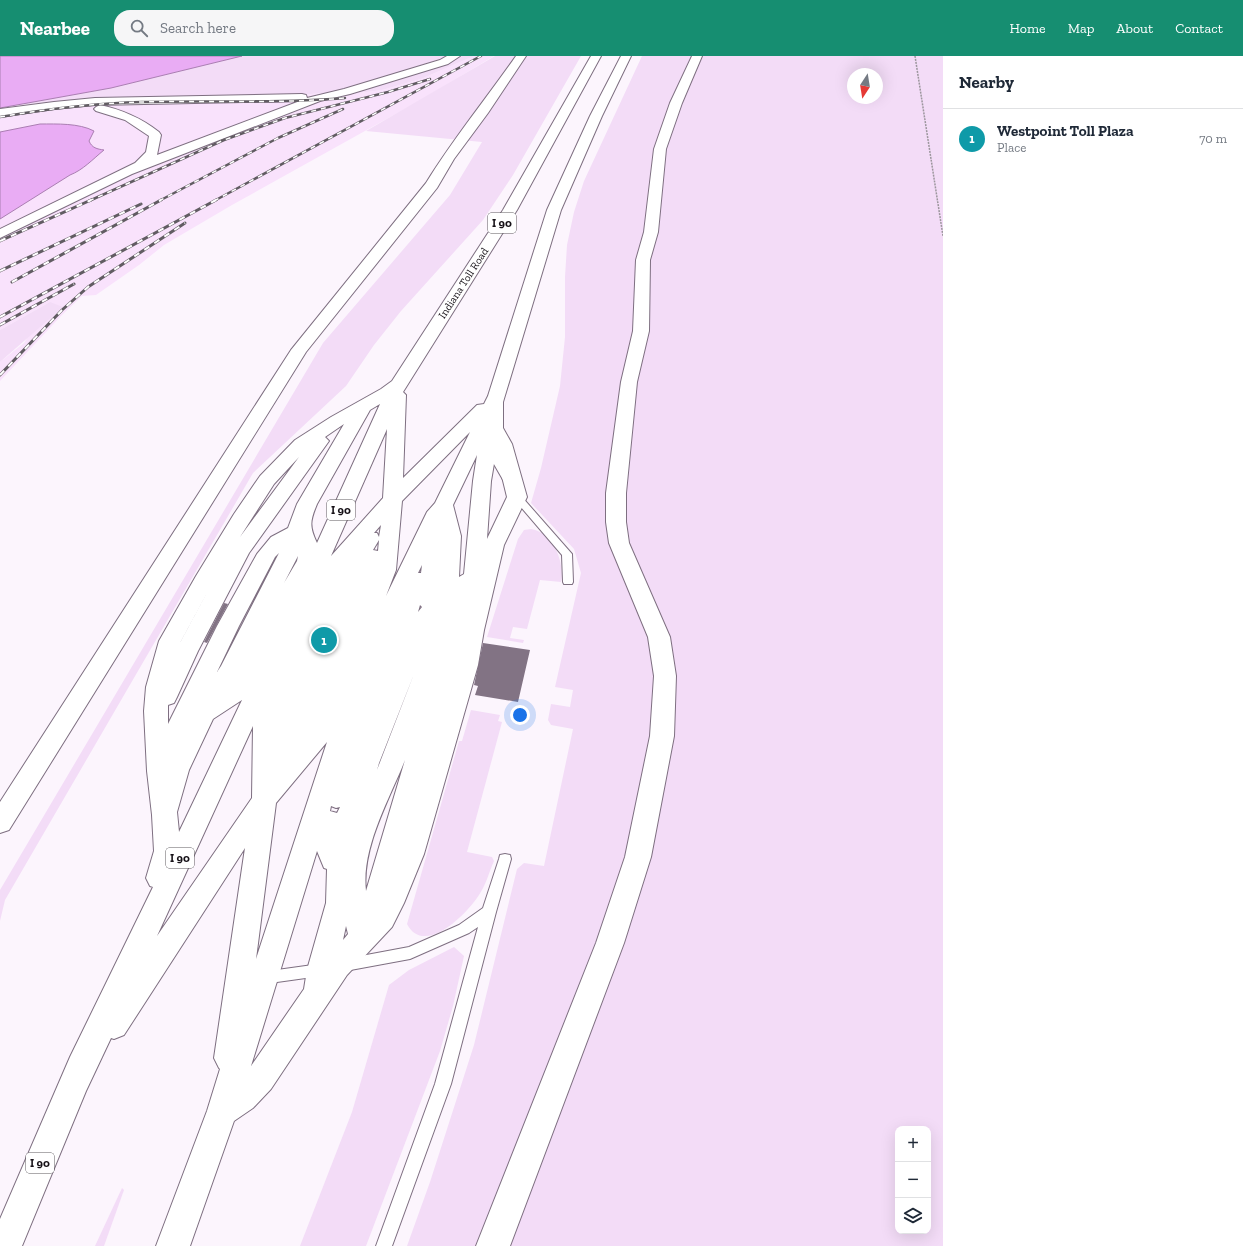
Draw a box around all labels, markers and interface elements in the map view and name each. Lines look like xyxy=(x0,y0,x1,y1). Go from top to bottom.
search box xyxy=(114,10,394,46)
text: Nearbee xyxy=(20,17,90,40)
icon: search xyxy=(128,17,150,39)
text: Search here xyxy=(160,19,236,37)
text: Home xyxy=(1010,20,1046,37)
text: Map xyxy=(1068,20,1094,37)
text: About xyxy=(1116,20,1153,37)
text: Contact xyxy=(1175,20,1223,37)
north arrow xyxy=(847,68,883,104)
text: Nearby xyxy=(959,72,1014,92)
text: Westpoint Toll Plaza xyxy=(997,122,1134,140)
text: 1 xyxy=(969,131,975,146)
text: 70 m xyxy=(1199,131,1227,146)
text: Place xyxy=(997,140,1026,155)
road number: I 90 xyxy=(488,213,516,233)
street label: Indiana Toll Road xyxy=(436,245,491,321)
road number: I 90 xyxy=(327,500,355,520)
pin: 1 xyxy=(311,625,337,655)
your location xyxy=(510,705,530,725)
road number: I 90 xyxy=(166,848,194,868)
map controls xyxy=(895,1126,931,1234)
button: + xyxy=(895,1126,931,1162)
road number: I 90 xyxy=(26,1153,54,1173)
button: − xyxy=(895,1162,931,1198)
button: layers xyxy=(895,1198,931,1234)

